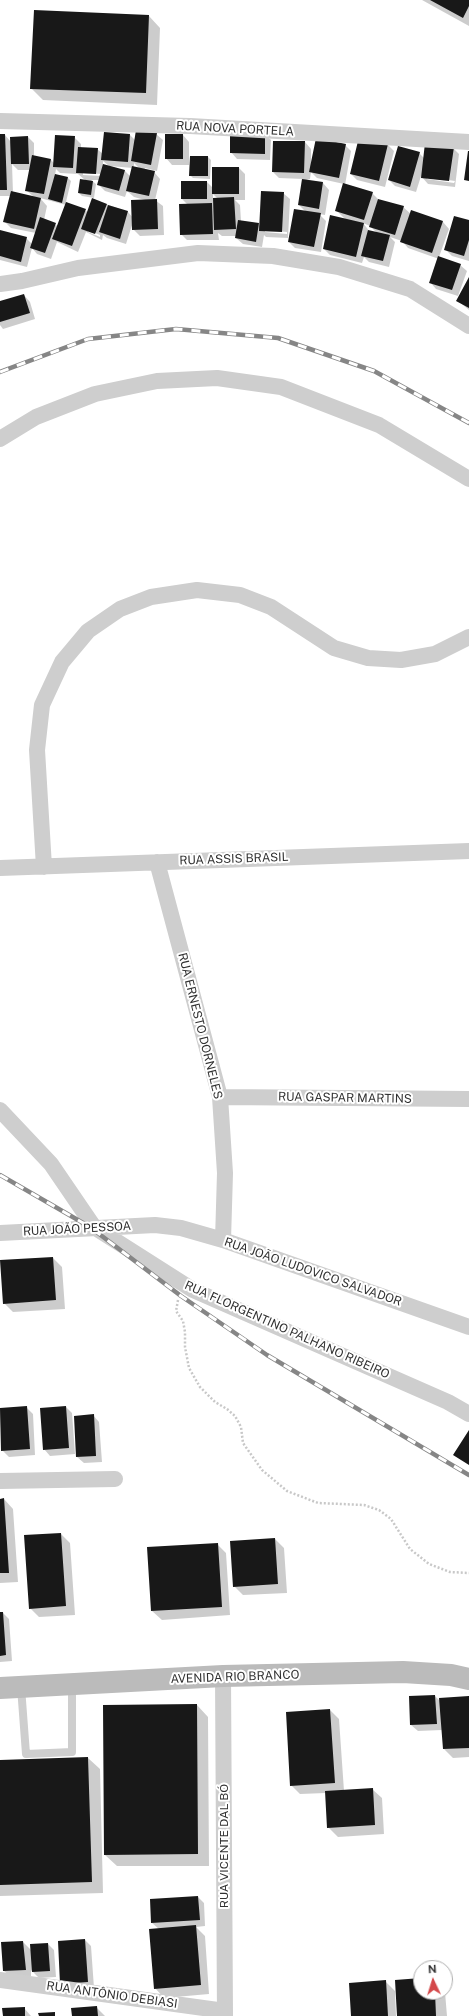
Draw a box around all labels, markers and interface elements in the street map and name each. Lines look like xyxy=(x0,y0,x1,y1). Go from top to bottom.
street label: RUA NOVA PORTELA xyxy=(176,119,294,139)
street label: RUA ASSIS BRASIL xyxy=(179,850,289,868)
street label: RUA ERNESTO DORNELES xyxy=(175,951,225,1101)
street label: RUA GASPAR MARTINS xyxy=(278,1090,412,1106)
street label: RUA JOÃO PESSOA xyxy=(23,1219,131,1239)
street label: RUA JOÃO LUDOVICO SALVADOR xyxy=(222,1235,404,1309)
street label: RUA FLORGENTINO PALHANO RIBEIRO xyxy=(182,1278,392,1382)
street label: AVENIDA RIO BRANCO xyxy=(170,1668,300,1686)
street label: RUA VICENTE DAL BÓ xyxy=(217,1784,231,1908)
north arrow xyxy=(413,1960,453,2000)
text: N xyxy=(428,1963,437,1975)
street label: RUA ANTÔNIO DEBIASI xyxy=(46,1979,178,2011)

